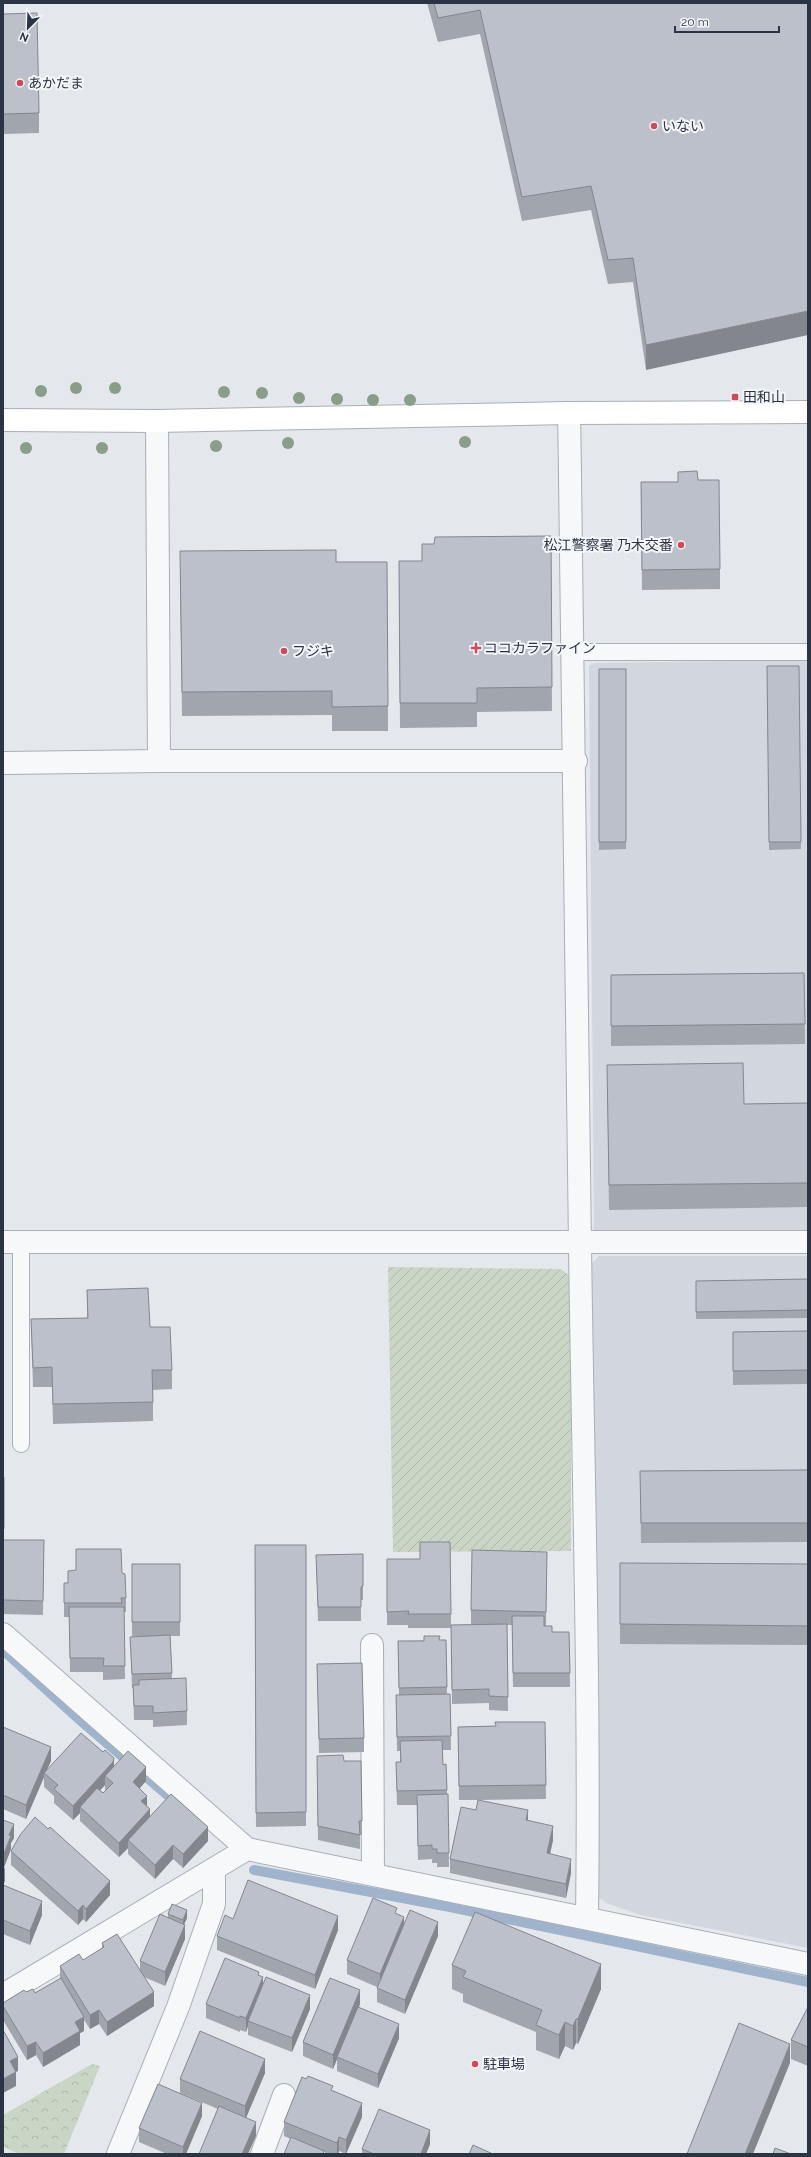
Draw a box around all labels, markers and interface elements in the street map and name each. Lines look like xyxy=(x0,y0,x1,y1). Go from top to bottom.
north arrow xyxy=(8,8,48,48)
scale bar xyxy=(675,8,779,34)
text: 20 m xyxy=(681,15,709,29)
text: N xyxy=(18,29,31,44)
place label: あかだま xyxy=(28,75,84,91)
marker: あかだま xyxy=(15,78,25,88)
place label: いない xyxy=(662,118,704,134)
marker: いない xyxy=(649,121,659,131)
place label: 田和山 xyxy=(743,389,785,405)
marker: 田和山 xyxy=(730,392,740,402)
place label: 松江警察署 乃木交番 xyxy=(543,537,673,553)
marker: 松江警察署 乃木交番 xyxy=(676,540,686,550)
place label: ココカラファイン xyxy=(484,640,596,656)
place label: フジキ xyxy=(292,643,334,659)
marker: ココカラファイン xyxy=(471,643,481,653)
marker: フジキ xyxy=(279,646,289,656)
place label: 駐車場 xyxy=(483,2056,525,2072)
marker: 駐車場 xyxy=(470,2059,480,2069)

